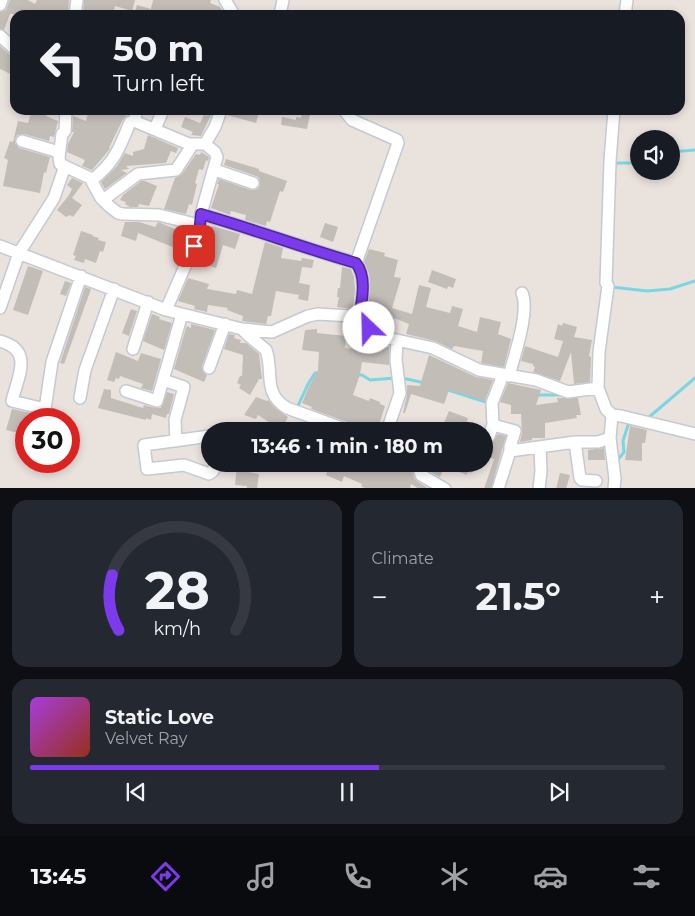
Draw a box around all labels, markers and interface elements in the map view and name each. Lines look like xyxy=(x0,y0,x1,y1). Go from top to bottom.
text: 50 m xyxy=(113,27,204,70)
icon: left xyxy=(30,30,95,95)
text: Turn left xyxy=(113,70,205,97)
map controls xyxy=(630,130,680,180)
button: sound xyxy=(630,130,680,180)
pin xyxy=(173,225,215,267)
icon: arrive xyxy=(180,232,208,260)
position arrow xyxy=(342,301,394,353)
speed limit sign: 30 xyxy=(15,408,80,473)
text: 13:46 · 1 min · 180 m xyxy=(251,435,443,458)
text: Climate xyxy=(372,549,434,568)
text: 28 xyxy=(144,559,209,622)
text: 21.5° xyxy=(475,573,561,620)
text: − xyxy=(372,580,388,614)
text: + xyxy=(649,580,665,614)
text: km/h xyxy=(153,618,201,639)
text: Static Love xyxy=(105,706,214,729)
text: Velvet Ray xyxy=(105,729,187,748)
icon: previous xyxy=(122,778,150,806)
icon: pause xyxy=(333,778,361,806)
icon: next xyxy=(545,778,573,806)
icon: directions xyxy=(148,859,183,894)
icon: music xyxy=(244,859,279,894)
icon: phone xyxy=(340,859,375,894)
icon: climate xyxy=(437,859,472,894)
icon: car xyxy=(533,859,568,894)
icon: filters xyxy=(629,859,664,894)
text: 13:45 xyxy=(31,863,86,890)

